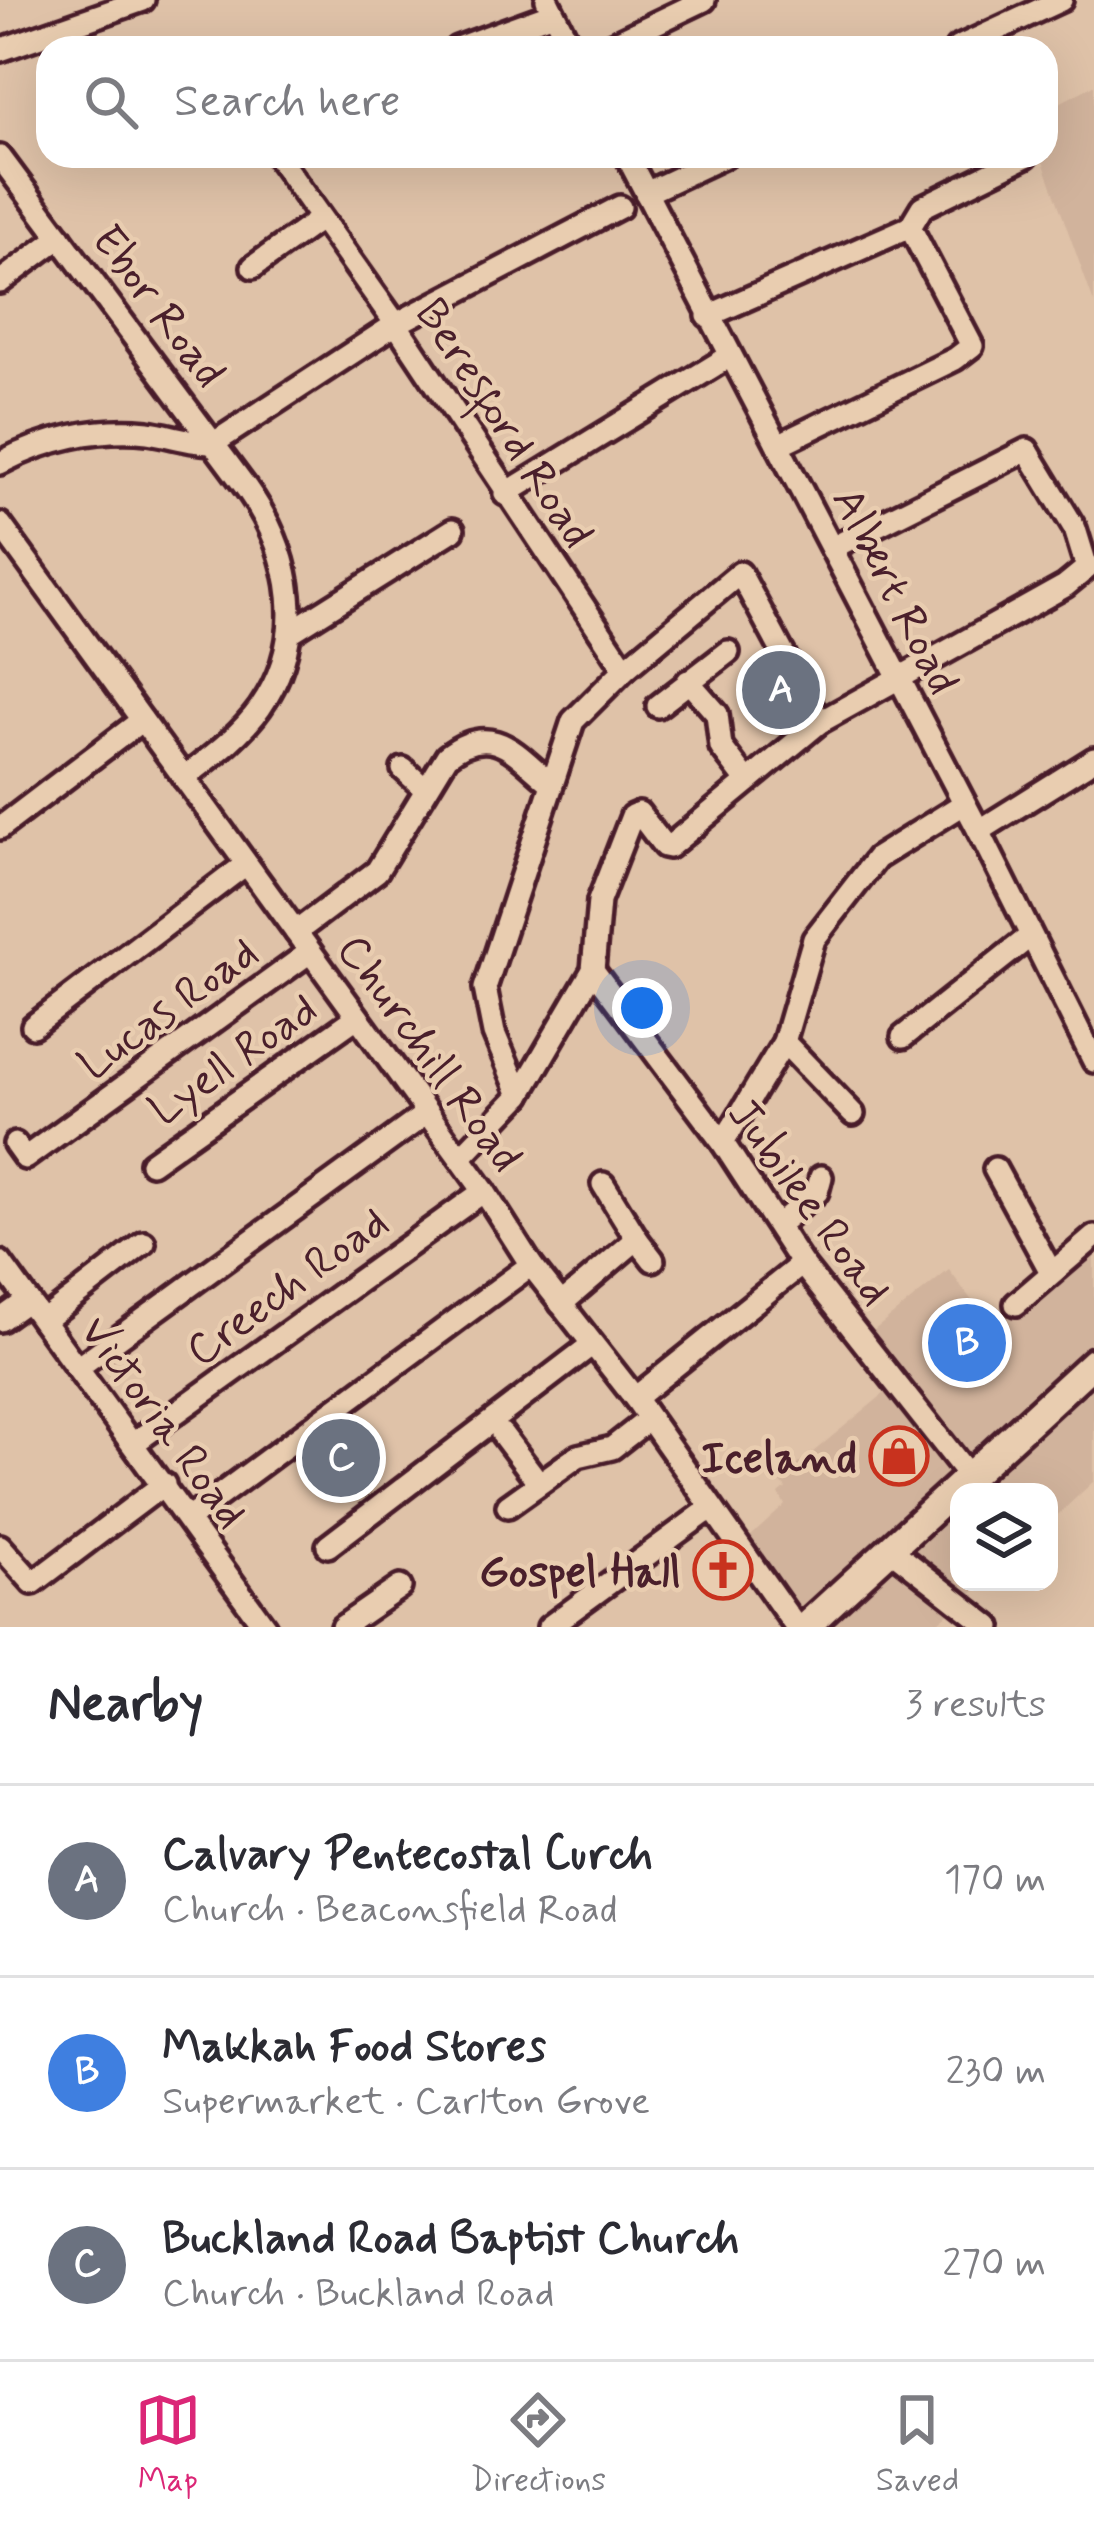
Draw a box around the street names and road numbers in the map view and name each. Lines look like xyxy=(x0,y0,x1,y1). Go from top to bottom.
street label: Ebor Road xyxy=(77,214,238,401)
street label: Beresford Road xyxy=(398,288,606,562)
street label: Albert Road xyxy=(817,478,971,705)
street label: Churchill Road xyxy=(322,923,534,1185)
street label: Lucas Road xyxy=(67,925,271,1095)
street label: Lyell Road xyxy=(138,981,330,1140)
street label: Jubilee Road xyxy=(713,1088,903,1319)
street label: Creech Road xyxy=(175,1194,401,1381)
street label: Victoria Road xyxy=(65,1305,259,1541)

